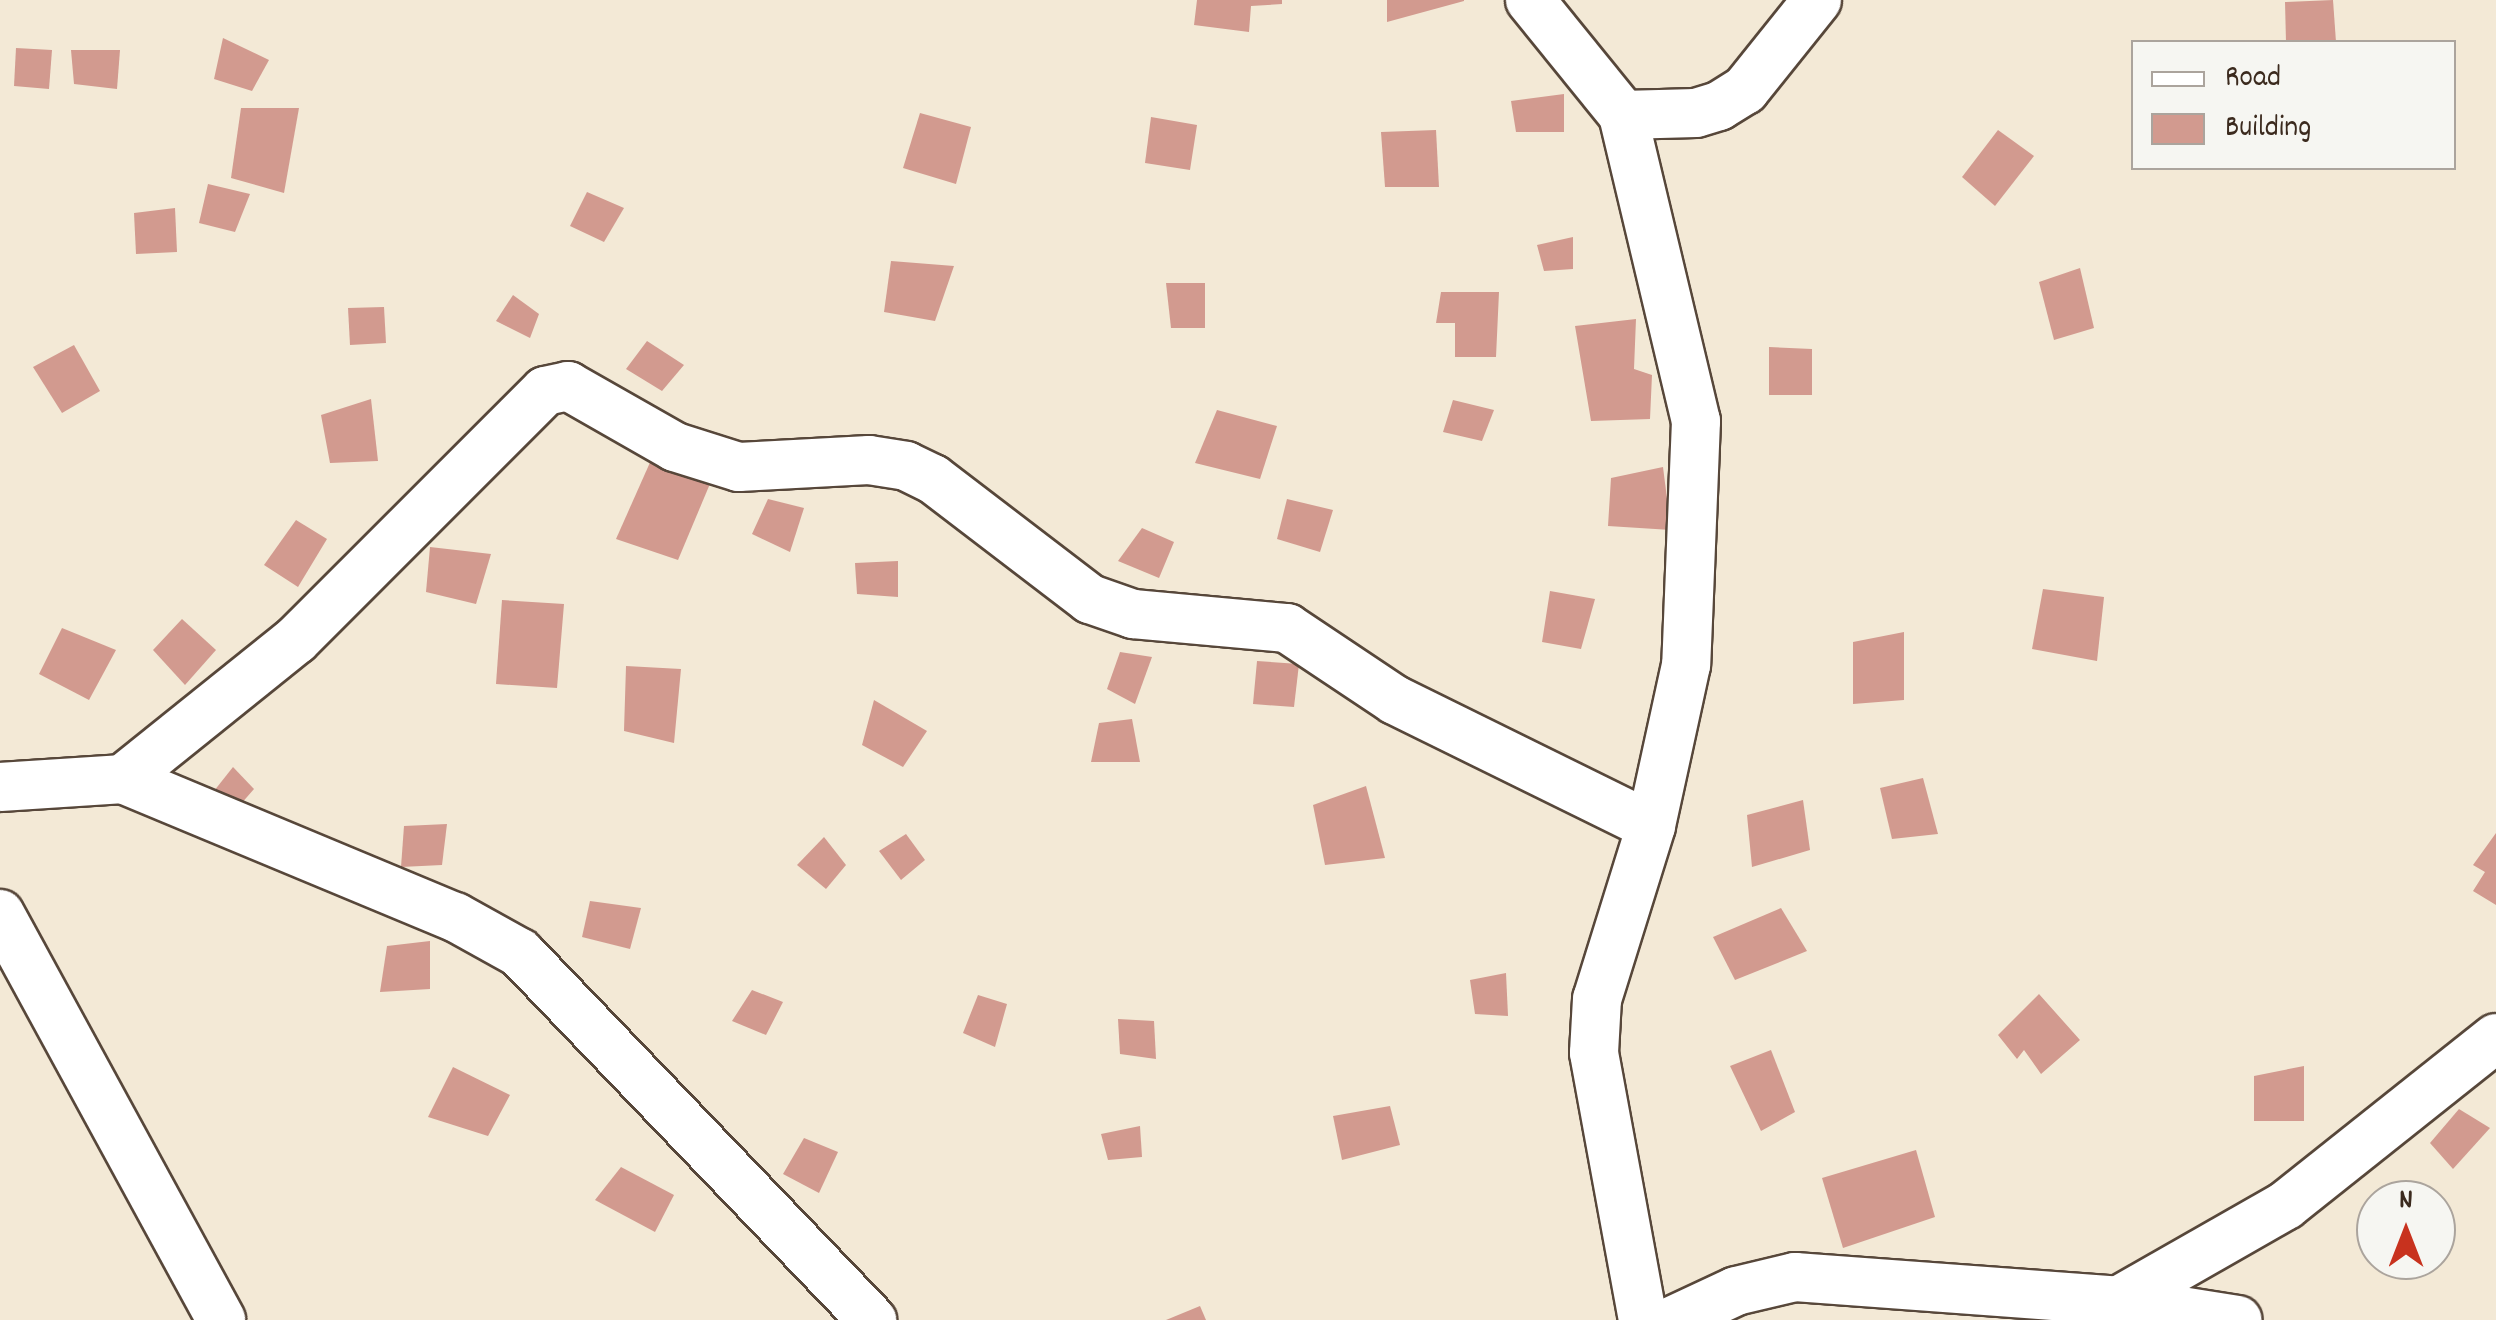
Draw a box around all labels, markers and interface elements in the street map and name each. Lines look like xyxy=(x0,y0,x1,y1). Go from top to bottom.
legend xyxy=(2131,40,2456,170)
text: Road xyxy=(2225,58,2281,101)
text: Building xyxy=(2225,108,2311,151)
north arrow xyxy=(2356,1180,2456,1280)
text: N xyxy=(2399,1182,2413,1222)

